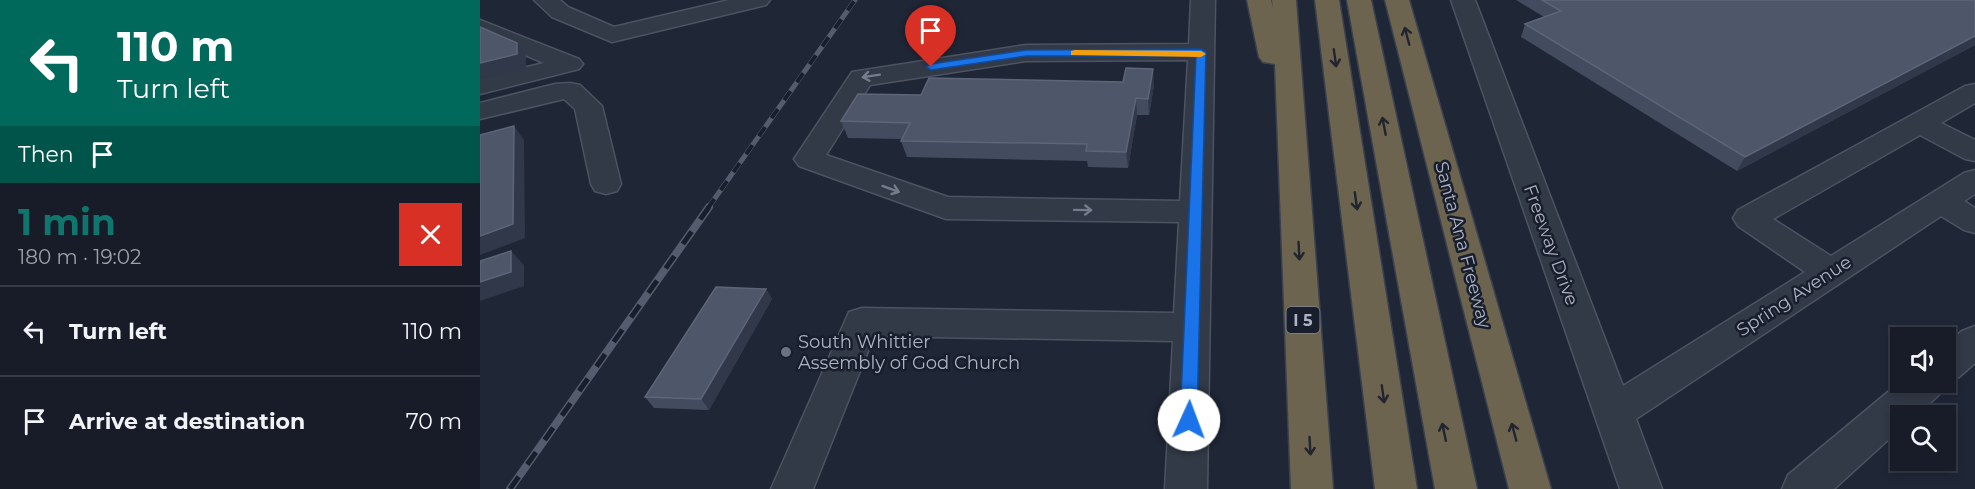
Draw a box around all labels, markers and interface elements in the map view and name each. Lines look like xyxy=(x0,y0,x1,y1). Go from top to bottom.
pin xyxy=(905,5,956,67)
icon: arrive xyxy=(914,14,947,47)
text: 110 m xyxy=(117,20,234,72)
icon: left xyxy=(18,24,96,102)
one-way arrow xyxy=(1400,27,1412,46)
one-way arrow xyxy=(1330,48,1341,67)
one-way arrow xyxy=(862,71,882,82)
text: Turn left xyxy=(117,72,230,105)
one-way arrow xyxy=(1378,117,1389,136)
icon: arrive xyxy=(86,138,119,171)
text: Then xyxy=(18,141,74,168)
street label: Santa Ana Freeway xyxy=(1430,159,1496,331)
street label: Freeway Drive xyxy=(1519,182,1583,309)
one-way arrow xyxy=(882,184,900,195)
one-way arrow xyxy=(1350,190,1361,210)
text: 1 min xyxy=(18,200,116,244)
button: close xyxy=(399,203,462,266)
one-way arrow xyxy=(1073,204,1093,216)
one-way arrow xyxy=(1294,241,1305,261)
text: 180 m · 19:02 xyxy=(18,245,141,269)
street label: Spring Avenue xyxy=(1733,251,1856,341)
road number: I 5 xyxy=(1286,307,1320,333)
icon: left xyxy=(18,315,51,348)
text: Turn left xyxy=(69,318,167,345)
text: 110 m xyxy=(402,318,462,345)
map controls xyxy=(1890,327,1956,471)
button: sound xyxy=(1890,327,1956,393)
place label: South Whittier Assembly of God Church xyxy=(798,331,1020,374)
marker: South Whittier Assembly of God Church xyxy=(779,345,793,359)
one-way arrow xyxy=(1377,383,1388,403)
position arrow xyxy=(1157,388,1221,452)
icon: arrive xyxy=(18,405,51,438)
button: search xyxy=(1890,405,1956,471)
text: Arrive at destination xyxy=(69,408,305,435)
text: 70 m xyxy=(406,408,462,435)
one-way arrow xyxy=(1438,422,1449,442)
one-way arrow xyxy=(1508,423,1520,442)
one-way arrow xyxy=(1304,435,1315,455)

